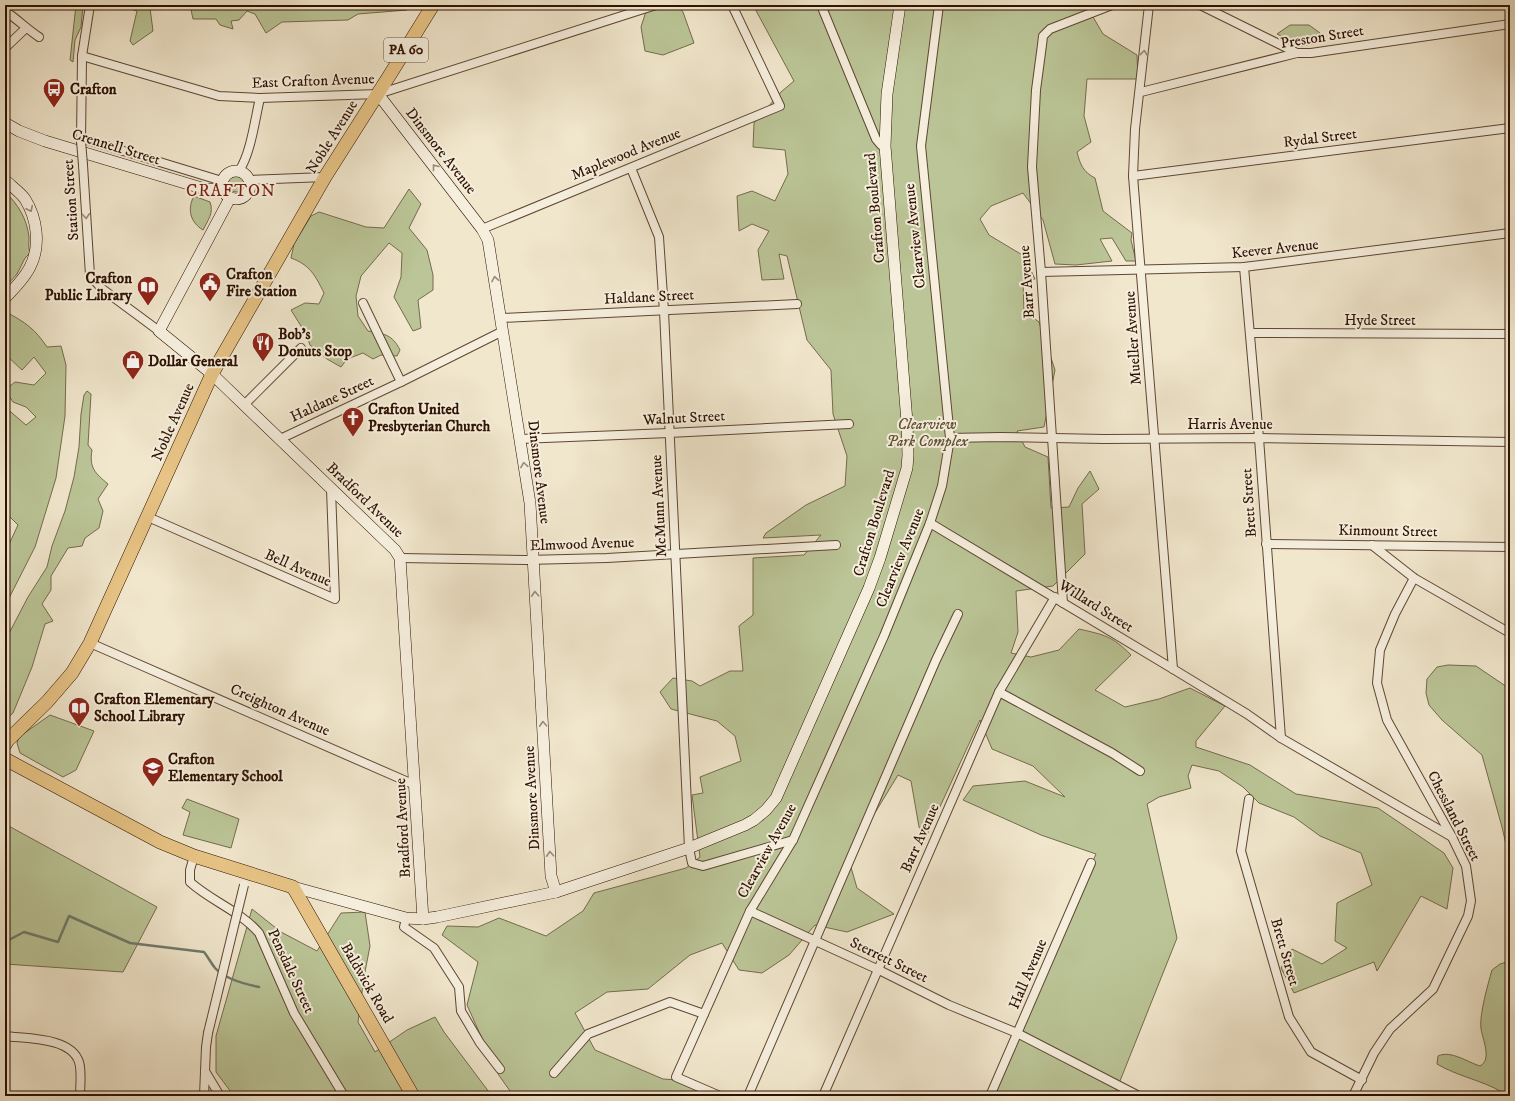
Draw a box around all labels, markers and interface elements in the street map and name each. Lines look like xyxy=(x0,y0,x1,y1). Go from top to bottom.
street label: Preston Street xyxy=(1279,21,1365,53)
road number: PA 60 xyxy=(384,38,428,62)
one-way arrow xyxy=(1140,50,1149,56)
street label: East Crafton Avenue xyxy=(251,69,375,93)
bus stop icon: Crafton xyxy=(41,76,67,109)
place label: Crafton xyxy=(70,80,117,99)
street label: Noble Avenue xyxy=(302,97,362,177)
street label: Dinsmore Avenue xyxy=(401,104,481,198)
street label: Maplewood Avenue xyxy=(569,123,683,185)
street label: Rydal Street xyxy=(1282,124,1358,152)
street label: Crennell Street xyxy=(70,125,163,169)
street label: Crafton Boulevard xyxy=(861,152,889,264)
street label: Station Street xyxy=(59,158,83,241)
one-way arrow xyxy=(432,165,439,172)
district label: CRAFTON xyxy=(186,180,276,202)
street label: Clearview Avenue xyxy=(900,183,930,289)
one-way arrow xyxy=(25,205,33,212)
one-way arrow xyxy=(82,213,91,219)
street label: Keever Avenue xyxy=(1230,235,1320,263)
street label: Barr Avenue xyxy=(1015,245,1039,319)
place label: Crafton Fire Station xyxy=(226,265,297,301)
place label: Crafton Public Library xyxy=(45,269,133,305)
public building icon: Crafton Fire Station xyxy=(197,270,223,303)
library icon: Crafton Public Library xyxy=(135,274,161,307)
one-way arrow xyxy=(491,276,499,282)
street label: Haldane Street xyxy=(604,285,695,309)
street label: Mueller Avenue xyxy=(1120,290,1146,386)
street label: Hyde Street xyxy=(1344,311,1416,330)
place label: Bob's Donuts Stop xyxy=(278,325,352,361)
restaurant icon: Bob's Donuts Stop xyxy=(250,330,276,363)
shop icon: Dollar General xyxy=(120,348,146,381)
place label: Dollar General xyxy=(148,352,238,371)
street label: Haldane Street xyxy=(287,371,377,427)
street label: Noble Avenue xyxy=(147,380,199,464)
place label: Crafton United Presbyterian Church xyxy=(368,400,491,436)
church icon: Crafton United Presbyterian Church xyxy=(340,405,366,438)
street label: Walnut Street xyxy=(641,406,726,430)
park label: Clearview Park Complex xyxy=(886,415,969,451)
street label: Harris Avenue xyxy=(1187,415,1273,434)
street label: Dinsmore Avenue xyxy=(523,419,555,525)
street label: McMunn Avenue xyxy=(647,454,671,558)
street label: Bradford Avenue xyxy=(322,458,408,542)
one-way arrow xyxy=(520,462,529,468)
street label: Crafton Boulevard xyxy=(849,467,899,579)
street label: Brett Street xyxy=(1237,467,1261,538)
street label: Clearview Avenue xyxy=(871,506,929,610)
street label: Kinmount Street xyxy=(1338,521,1438,541)
street label: Elmwood Avenue xyxy=(529,533,635,555)
street label: Bell Avenue xyxy=(262,545,334,591)
street label: Willard Street xyxy=(1054,575,1137,637)
one-way arrow xyxy=(531,591,540,597)
street label: Creighton Avenue xyxy=(227,680,333,740)
place label: Crafton Elementary School Library xyxy=(94,690,215,726)
library icon: Crafton Elementary School Library xyxy=(66,695,92,728)
one-way arrow xyxy=(538,721,547,727)
street label: Dinsmore Avenue xyxy=(520,745,544,851)
place label: Crafton Elementary School xyxy=(168,750,283,786)
school or university icon: Crafton Elementary School xyxy=(140,755,166,788)
street label: Chessland Street xyxy=(1423,768,1485,865)
street label: Bradford Avenue xyxy=(391,777,415,879)
street label: Clearview Avenue xyxy=(733,800,801,902)
street label: Barr Avenue xyxy=(896,801,944,875)
one-way arrow xyxy=(546,851,555,857)
street label: Brett Street xyxy=(1266,916,1304,988)
street label: Pensdale Street xyxy=(263,926,319,1016)
street label: Sterrett Street xyxy=(847,933,931,987)
street label: Hall Avenue xyxy=(1005,936,1051,1012)
street label: Baldwick Road xyxy=(336,940,398,1027)

